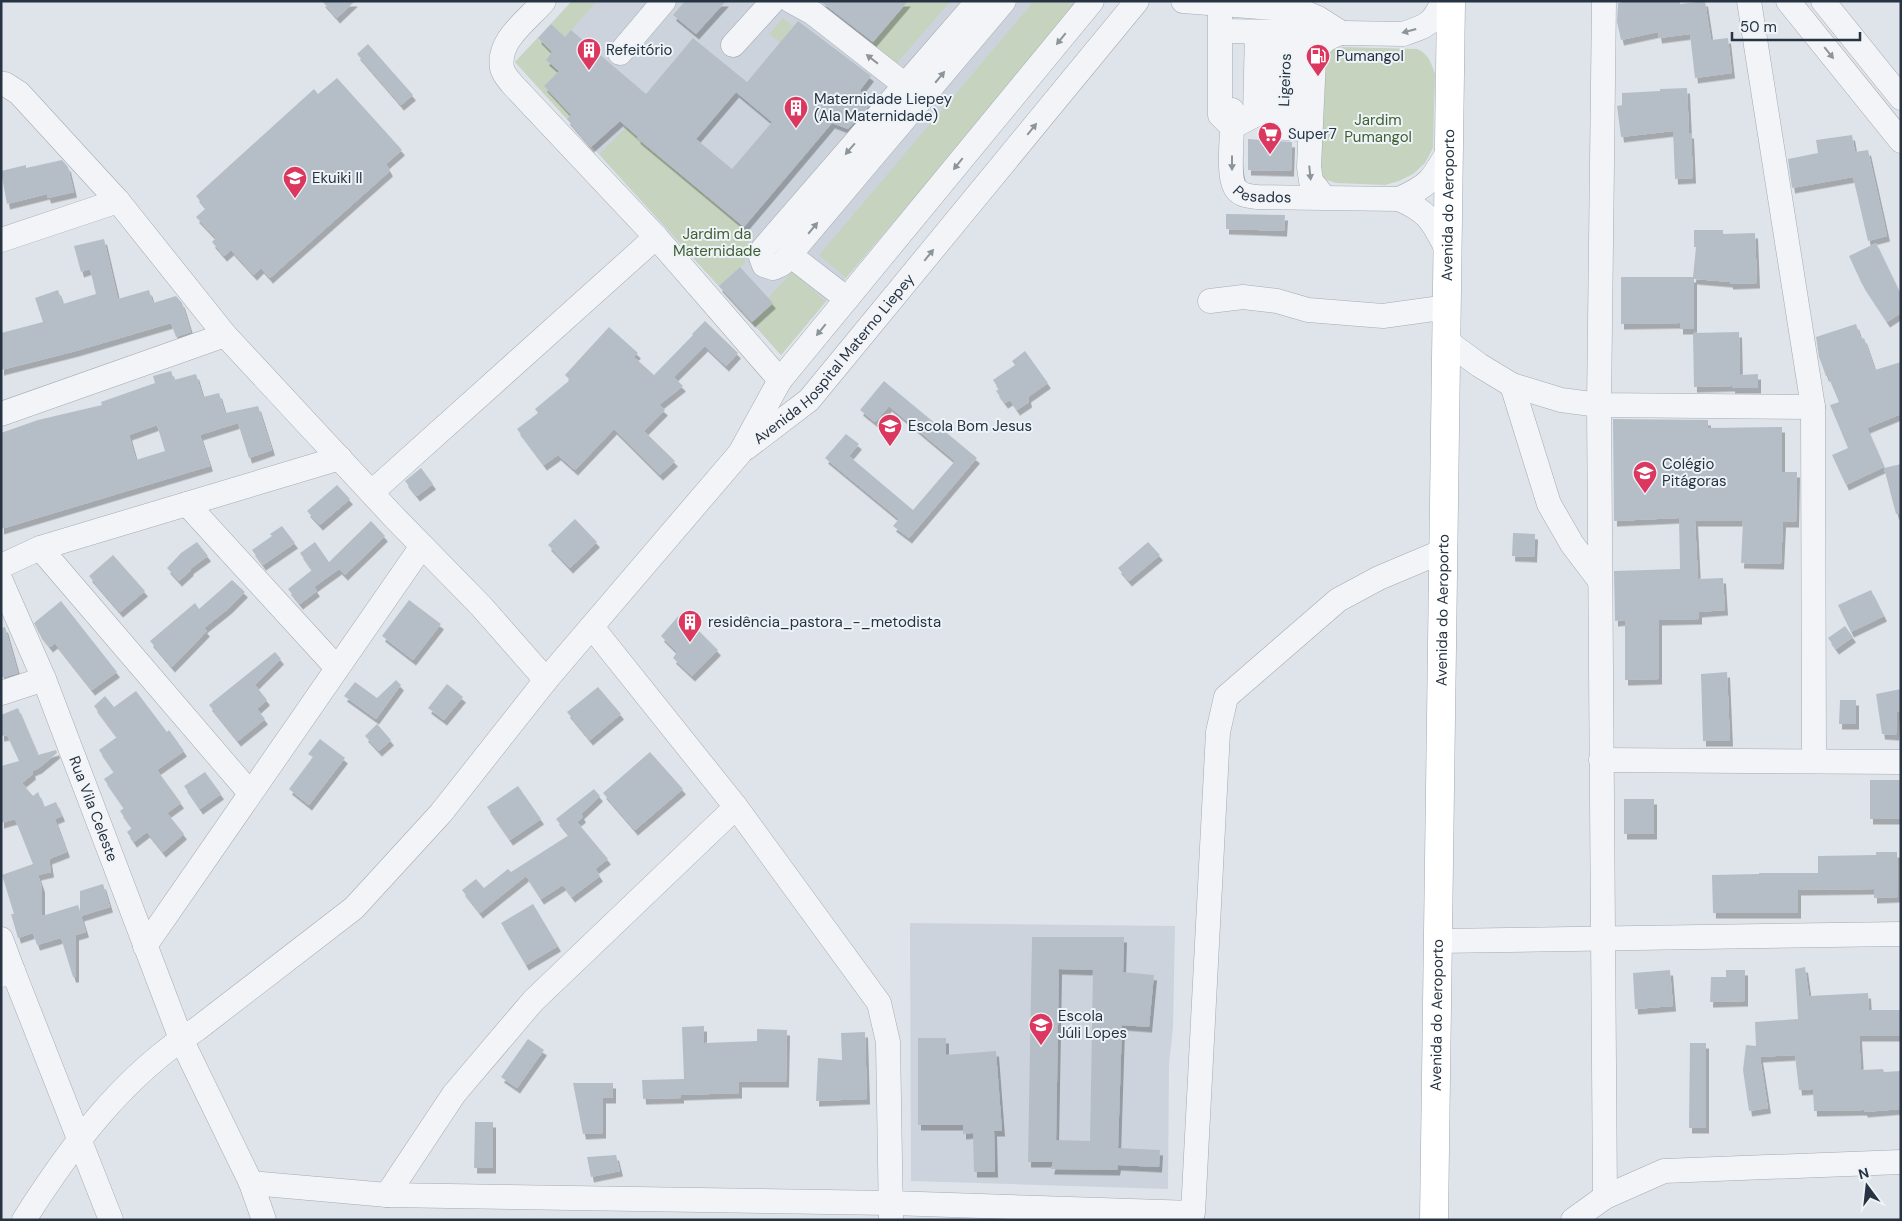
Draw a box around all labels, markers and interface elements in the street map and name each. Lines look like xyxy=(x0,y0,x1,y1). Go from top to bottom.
scale bar xyxy=(1732,10,1860,42)
text: 50 m xyxy=(1740,17,1777,37)
one-way arrow xyxy=(1401,28,1416,36)
one-way arrow xyxy=(1055,32,1066,45)
building icon: Refeitório xyxy=(576,37,602,71)
place label: Refeitório xyxy=(606,40,673,60)
fuel station icon: Pumangol xyxy=(1305,43,1331,77)
place label: Pumangol xyxy=(1336,46,1404,66)
one-way arrow xyxy=(1824,46,1835,59)
street label: Ligeiros xyxy=(1274,53,1296,107)
one-way arrow xyxy=(865,54,879,64)
one-way arrow xyxy=(935,70,946,83)
place label: Maternidade Liepey (Ala Maternidade) xyxy=(814,89,953,126)
building icon: Maternidade Liepey (Ala Maternidade) xyxy=(783,95,809,129)
park label: Jardim Pumangol xyxy=(1344,110,1412,147)
supermarket icon: Super7 xyxy=(1257,121,1283,155)
one-way arrow xyxy=(1026,123,1037,135)
place label: Super7 xyxy=(1288,124,1337,144)
street label: Avenida do Aeroporto xyxy=(1437,129,1459,281)
one-way arrow xyxy=(845,142,856,155)
one-way arrow xyxy=(1228,155,1236,171)
one-way arrow xyxy=(952,158,963,171)
school or university icon: Ekuiki II xyxy=(282,165,308,199)
one-way arrow xyxy=(1307,165,1315,181)
place label: Ekuiki II xyxy=(312,168,362,188)
street label: Pesados xyxy=(1228,181,1291,207)
one-way arrow xyxy=(807,221,818,234)
park label: Jardim da Maternidade xyxy=(673,224,761,261)
one-way arrow xyxy=(923,248,934,261)
street label: Avenida Hospital Materno Liepey xyxy=(749,269,919,449)
one-way arrow xyxy=(815,324,827,336)
school or university icon: Escola Bom Jesus xyxy=(877,413,903,447)
place label: Escola Bom Jesus xyxy=(908,416,1032,436)
place label: Colégio Pitágoras xyxy=(1662,454,1727,491)
school or university icon: Colégio Pitágoras xyxy=(1632,460,1658,494)
street label: Avenida do Aeroporto xyxy=(1431,534,1454,686)
building icon: residência_pastora_-_metodista xyxy=(677,609,703,643)
place label: residência_pastora_-_metodista xyxy=(708,612,941,632)
street label: Rua Vila Celeste xyxy=(64,753,123,865)
street label: Avenida do Aeroporto xyxy=(1426,939,1448,1091)
place label: Escola Júli Lopes xyxy=(1058,1006,1127,1043)
school or university icon: Escola Júli Lopes xyxy=(1028,1012,1054,1046)
north arrow xyxy=(1842,1161,1892,1211)
text: N xyxy=(1856,1163,1871,1183)

